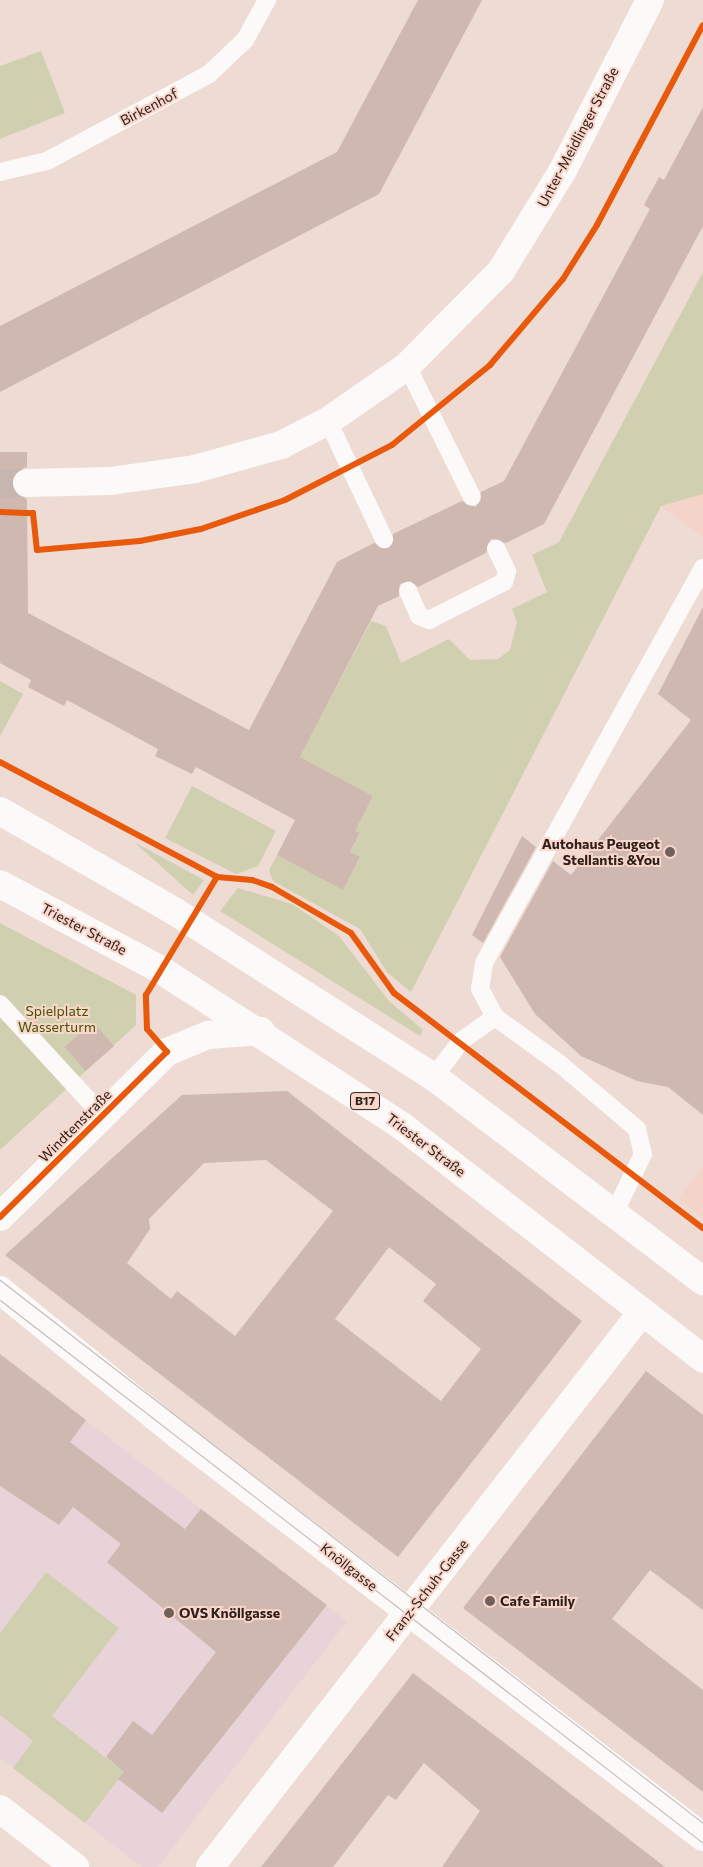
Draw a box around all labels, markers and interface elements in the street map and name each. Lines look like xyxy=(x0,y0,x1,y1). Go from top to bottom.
street label: Unter-Meidlinger Straße xyxy=(534,64,622,210)
street label: Birkenhof xyxy=(117,85,181,129)
place label: Autohaus Peugeot Stellantis &You xyxy=(542,836,660,869)
marker: Autohaus Peugeot Stellantis &You xyxy=(664,846,676,858)
street label: Triester Straße xyxy=(38,899,130,959)
park label: Spielplatz Wasserturm xyxy=(18,1003,96,1036)
street label: Windtenstraße xyxy=(35,1086,115,1166)
road number: B17 xyxy=(350,1092,380,1110)
street label: Triester Straße xyxy=(383,1110,469,1180)
street label: Franz-Schuh-Gasse xyxy=(382,1536,472,1644)
street label: Knöllgasse xyxy=(317,1540,381,1594)
place label: Cafe Family xyxy=(500,1593,575,1609)
marker: Cafe Family xyxy=(484,1595,496,1607)
place label: OVS Knöllgasse xyxy=(179,1605,280,1621)
marker: OVS Knöllgasse xyxy=(163,1607,175,1619)

